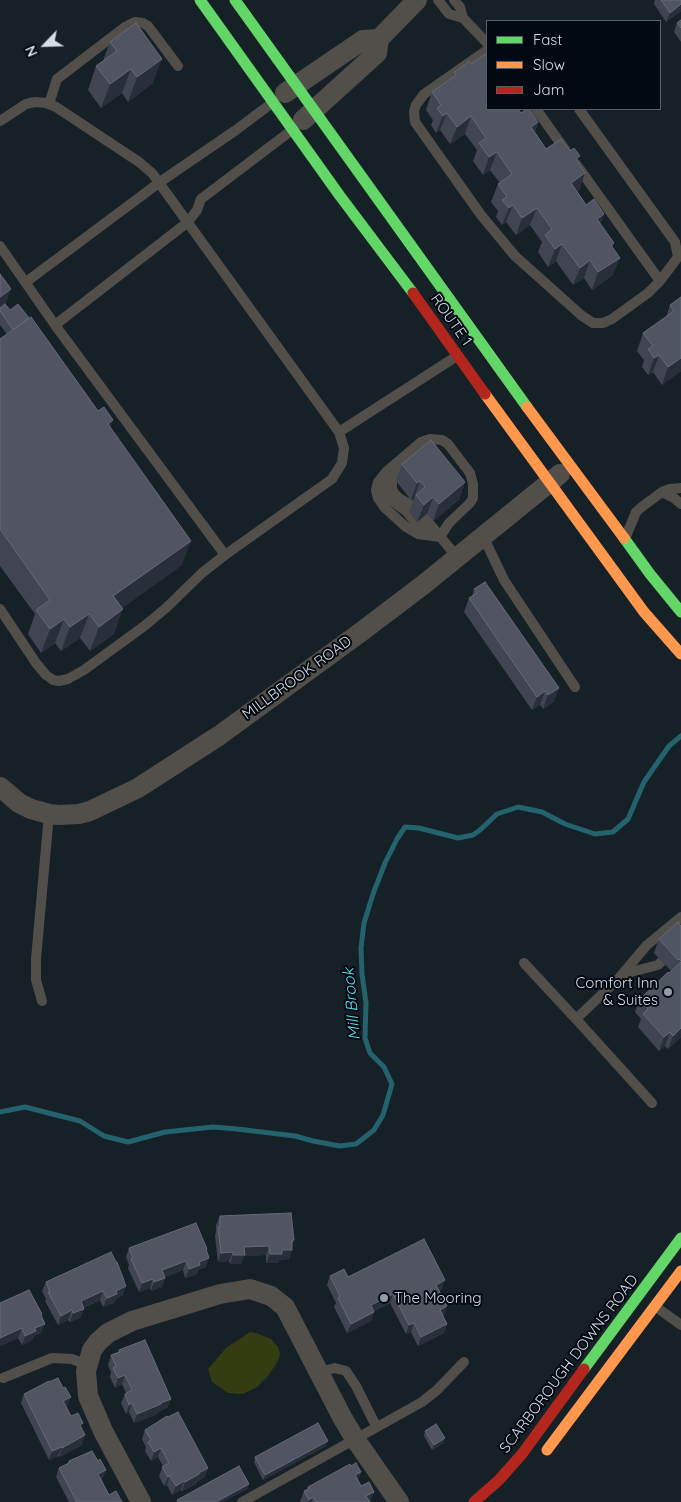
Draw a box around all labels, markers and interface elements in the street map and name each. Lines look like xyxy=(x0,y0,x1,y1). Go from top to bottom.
north arrow xyxy=(20,20,70,70)
legend xyxy=(486,20,661,110)
text: Fast xyxy=(533,30,562,49)
text: N xyxy=(21,43,42,59)
text: Slow xyxy=(533,55,565,74)
text: Jam xyxy=(533,80,564,99)
street label: ROUTE 1 xyxy=(427,291,475,349)
street label: MILLBROOK ROAD xyxy=(239,632,355,724)
water label: Mill Brook xyxy=(339,967,365,1041)
place label: Comfort Inn & Suites xyxy=(576,974,658,1009)
marker: Comfort Inn & Suites xyxy=(662,986,674,998)
street label: SCARBOROUGH DOWNS ROAD xyxy=(496,1271,642,1457)
place label: The Mooring xyxy=(394,1289,482,1307)
marker: The Mooring xyxy=(378,1292,390,1304)

